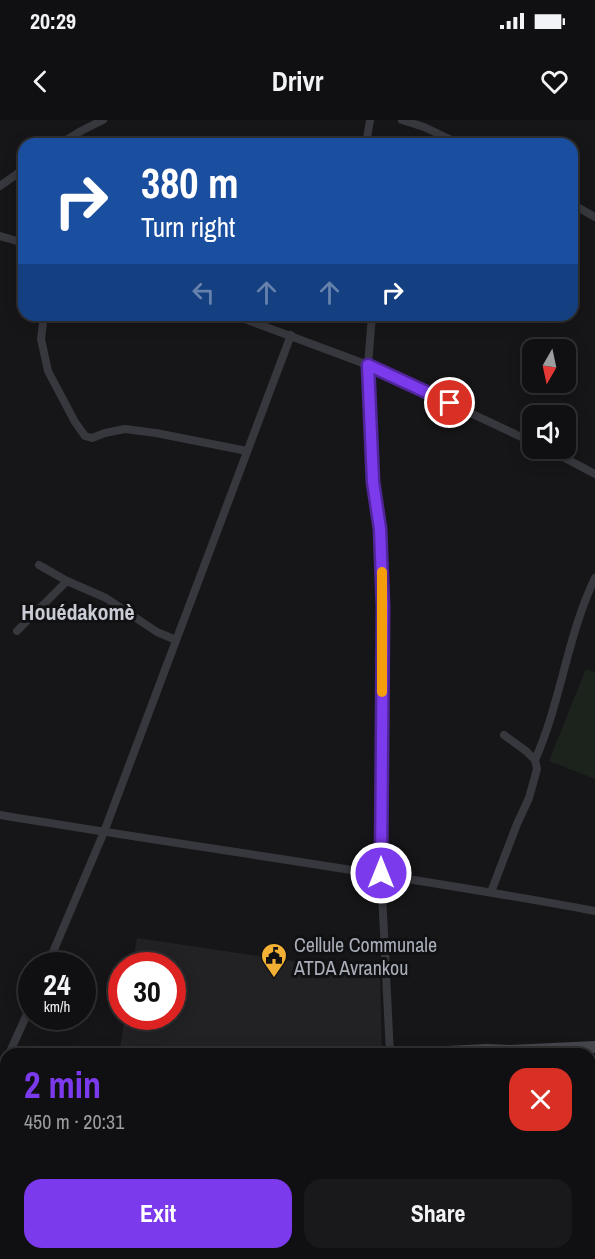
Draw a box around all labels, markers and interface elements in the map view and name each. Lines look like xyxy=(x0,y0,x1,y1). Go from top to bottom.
text: 20:29 xyxy=(30,6,76,36)
text: Drivr xyxy=(272,63,323,99)
icon: back xyxy=(24,65,57,98)
icon: heart xyxy=(538,65,571,98)
text: 380 m xyxy=(141,155,239,211)
icon: right xyxy=(42,162,120,240)
text: Turn right xyxy=(141,209,235,245)
icon: left xyxy=(187,276,220,309)
icon: ahead xyxy=(250,276,283,309)
icon: ahead xyxy=(313,276,346,309)
icon: right xyxy=(376,276,409,309)
north arrow xyxy=(522,339,576,393)
map controls xyxy=(522,339,576,459)
pin xyxy=(424,377,475,428)
icon: arrive xyxy=(433,386,466,419)
button: sound xyxy=(522,405,576,459)
district label: Houédakomè xyxy=(21,597,135,627)
position arrow xyxy=(349,841,413,905)
place label: Cellule Communale ATDA Avrankou xyxy=(293,931,437,981)
public building icon: Cellule Communale ATDA Avrankou xyxy=(259,941,289,979)
speed limit sign: 30 xyxy=(108,952,186,1030)
text: 24 xyxy=(43,964,71,1004)
text: km/h xyxy=(44,996,70,1017)
text: 2 min xyxy=(24,1061,101,1109)
button: close xyxy=(509,1068,572,1131)
text: 450 m · 20:31 xyxy=(24,1108,124,1135)
button: Exit xyxy=(24,1179,292,1248)
button: Share xyxy=(304,1179,572,1248)

